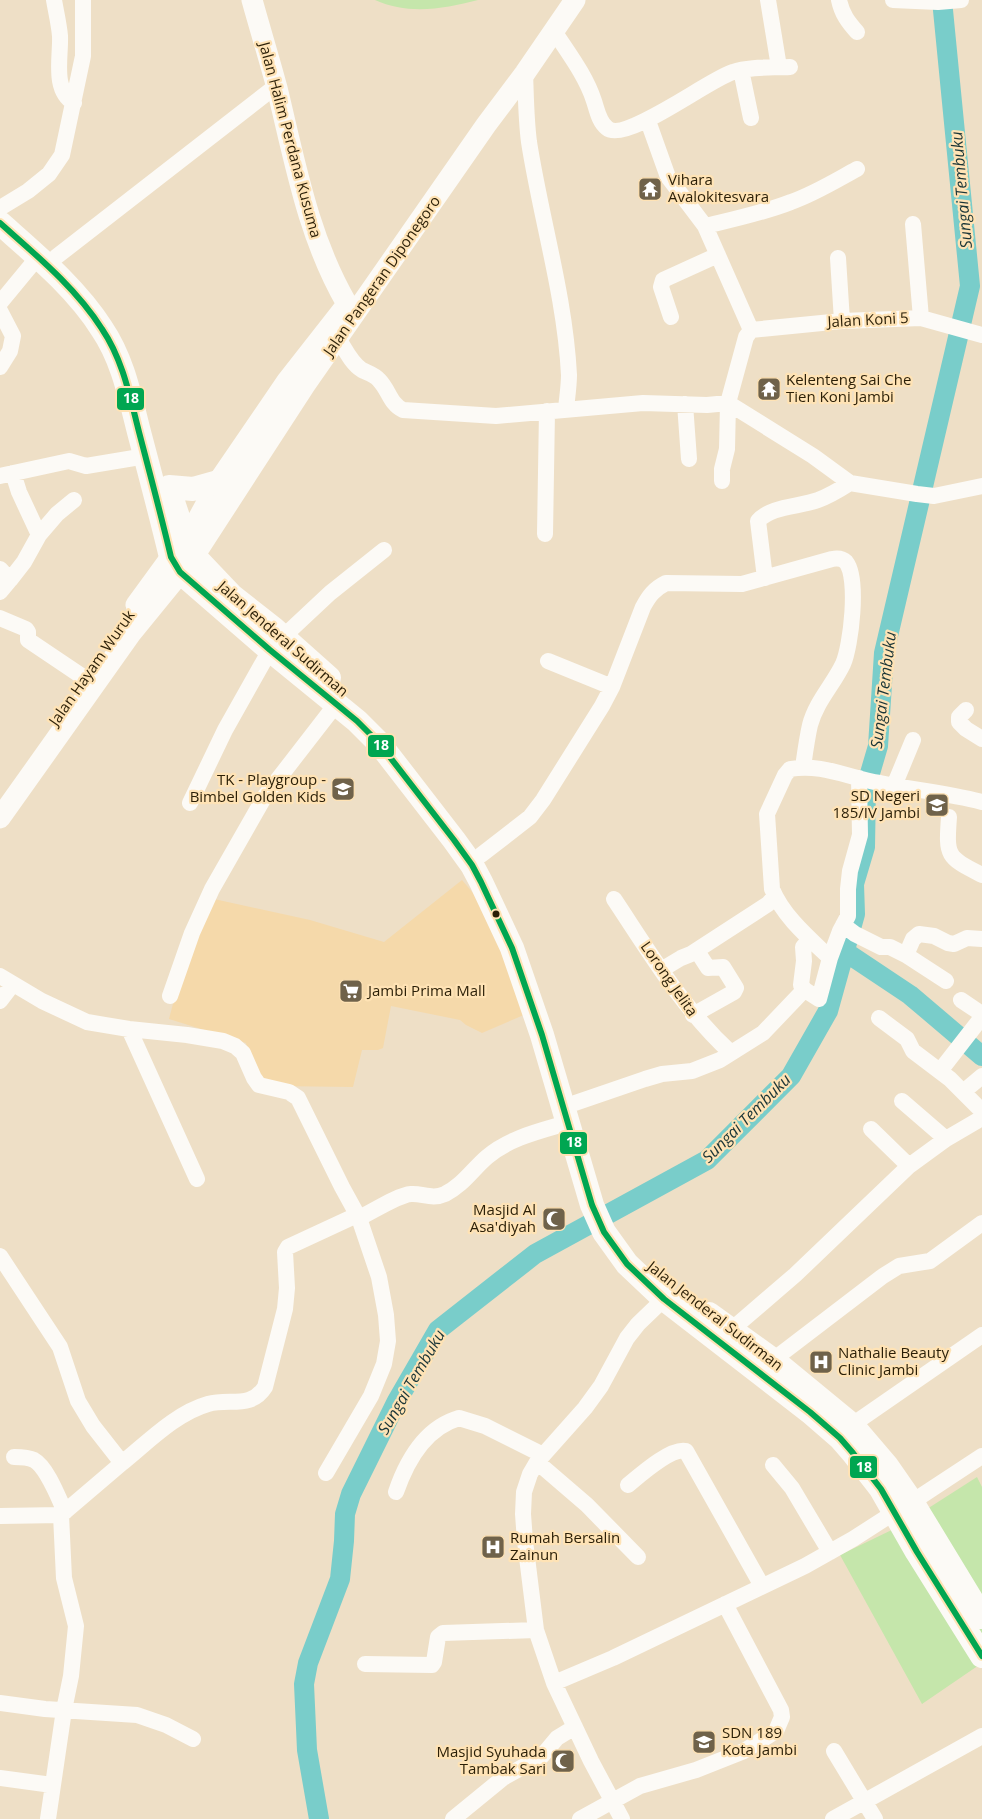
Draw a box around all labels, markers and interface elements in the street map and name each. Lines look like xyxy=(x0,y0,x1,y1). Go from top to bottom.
street label: Jalan Halim Perdana Kusuma xyxy=(255,38,327,240)
water label: Sungai Tembuku xyxy=(945,131,977,249)
place label: Vihara Avalokitesvara xyxy=(668,169,769,206)
temple icon: Vihara Avalokitesvara xyxy=(637,176,663,202)
street label: Jalan Pangeran Diponegoro xyxy=(317,191,444,361)
street label: Jalan Koni 5 xyxy=(825,307,909,331)
place label: Kelenteng Sai Che Tien Koni Jambi xyxy=(786,369,911,406)
temple icon: Kelenteng Sai Che Tien Koni Jambi xyxy=(756,376,782,402)
line badge: 18 xyxy=(116,387,145,411)
text: 18 xyxy=(123,388,139,407)
street label: Jalan Jenderal Sudirman xyxy=(213,575,353,701)
street label: Jalan Hayam Wuruk xyxy=(43,606,139,731)
water label: Sungai Tembuku xyxy=(865,630,901,750)
line badge: 18 xyxy=(367,734,395,758)
text: 18 xyxy=(373,735,389,754)
place label: TK - Playgroup - Bimbel Golden Kids xyxy=(190,769,326,806)
school or university icon: TK - Playgroup - Bimbel Golden Kids xyxy=(330,776,356,802)
place label: SD Negeri 185/IV Jambi xyxy=(833,785,920,822)
school or university icon: SD Negeri 185/IV Jambi xyxy=(924,792,950,818)
unlabelled marker xyxy=(491,909,501,919)
street label: Lorong Jelita xyxy=(637,937,703,1020)
supermarket icon: Jambi Prima Mall xyxy=(338,978,364,1004)
place label: Jambi Prima Mall xyxy=(366,980,486,1000)
water label: Sungai Tembuku xyxy=(697,1069,795,1167)
line badge: 18 xyxy=(559,1131,588,1155)
text: 18 xyxy=(566,1132,582,1151)
place label: Masjid Al Asa'diyah xyxy=(470,1199,536,1236)
mosque icon: Masjid Al Asa'diyah xyxy=(541,1206,567,1232)
street label: Jalan Jenderal Sudirman xyxy=(642,1255,788,1374)
water label: Sungai Tembuku xyxy=(372,1326,450,1438)
place label: Nathalie Beauty Clinic Jambi xyxy=(838,1342,949,1379)
hospital icon: Nathalie Beauty Clinic Jambi xyxy=(808,1349,834,1375)
line badge: 18 xyxy=(849,1455,878,1479)
text: 18 xyxy=(856,1457,872,1476)
place label: Rumah Bersalin Zainun xyxy=(510,1527,620,1564)
hospital icon: Rumah Bersalin Zainun xyxy=(480,1534,506,1560)
place label: SDN 189 Kota Jambi xyxy=(722,1722,797,1759)
school or university icon: SDN 189 Kota Jambi xyxy=(691,1729,717,1755)
place label: Masjid Syuhada Tambak Sari xyxy=(436,1741,546,1778)
mosque icon: Masjid Syuhada Tambak Sari xyxy=(550,1748,576,1774)

